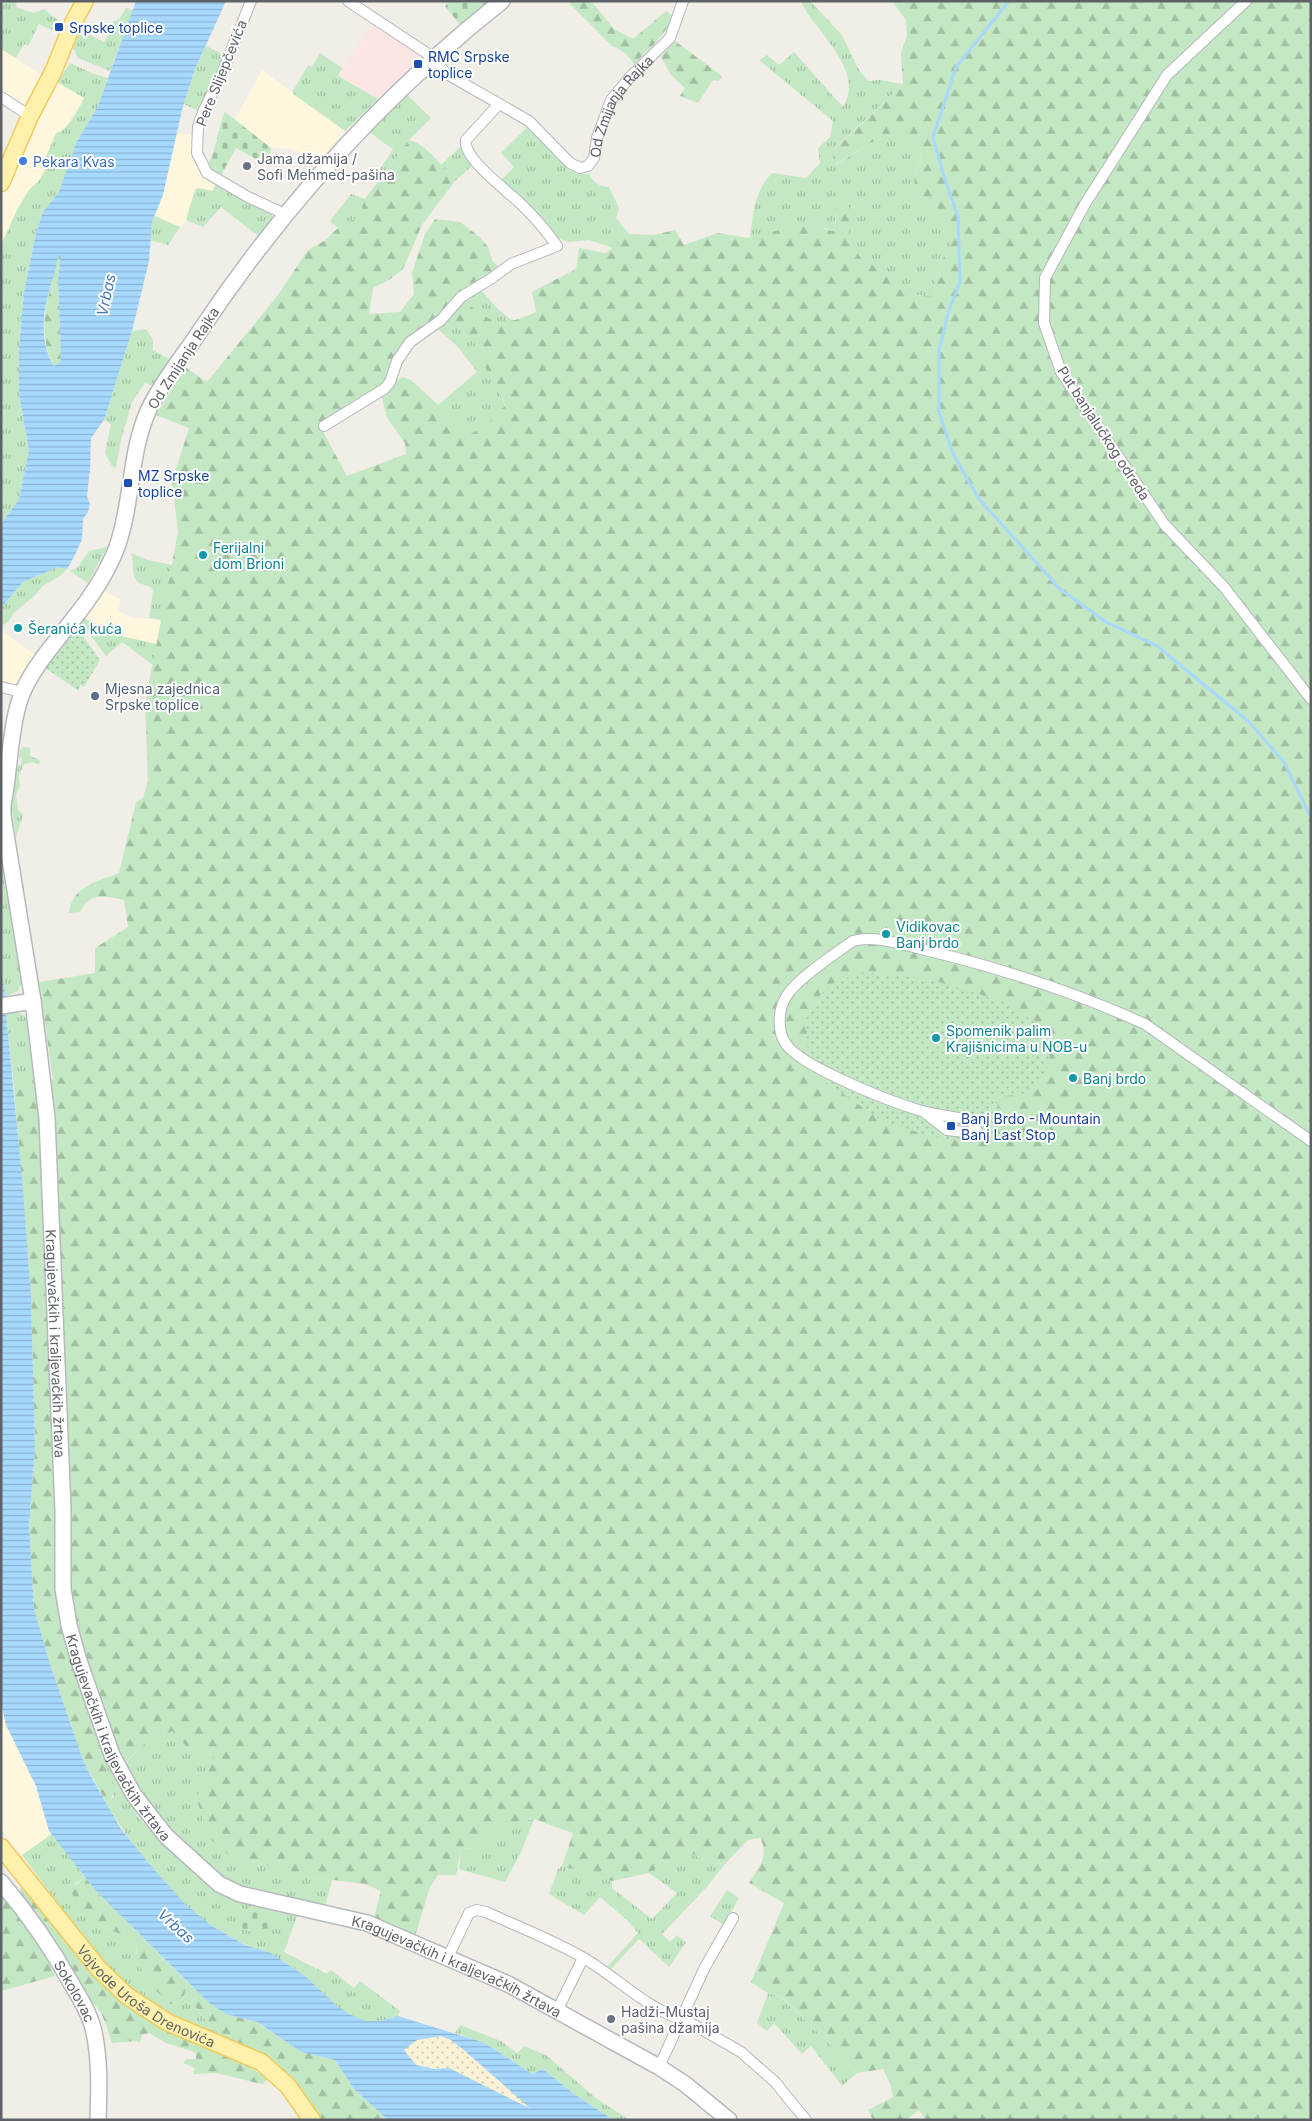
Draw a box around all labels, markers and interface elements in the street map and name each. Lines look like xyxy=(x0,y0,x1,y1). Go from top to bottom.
street label: Pere Slijepčevića xyxy=(192,17,250,129)
place label: Srpske toplice xyxy=(69,19,163,36)
marker: Srpske toplice xyxy=(53,21,65,33)
place label: RMC Srpske toplice xyxy=(428,48,510,81)
street label: Od Zmijanja Rajka xyxy=(586,51,656,159)
marker: RMC Srpske toplice xyxy=(412,58,424,70)
place label: Jama džamija / Sofi Mehmed-pašina xyxy=(257,150,395,183)
place label: Pekara Kvas xyxy=(33,153,115,170)
marker: Pekara Kvas xyxy=(17,155,29,167)
marker: Jama džamija / Sofi Mehmed-pašina xyxy=(241,160,253,172)
water label: Vrbas xyxy=(92,272,120,318)
street label: Od Zmijanja Rajka xyxy=(144,304,222,412)
street label: Put banjalučkog odreda xyxy=(1054,363,1154,503)
place label: MZ Srpske toplice xyxy=(138,467,209,500)
marker: MZ Srpske toplice xyxy=(122,477,134,489)
place label: Ferijalni dom Brioni xyxy=(213,539,284,572)
marker: Ferijalni dom Brioni xyxy=(197,549,209,561)
place label: Šeranića kuća xyxy=(28,620,122,637)
marker: Šeranića kuća xyxy=(12,622,24,634)
place label: Mjesna zajednica Srpske toplice xyxy=(105,680,220,713)
marker: Mjesna zajednica Srpske toplice xyxy=(89,690,101,702)
place label: Vidikovac Banj brdo xyxy=(896,918,960,951)
marker: Vidikovac Banj brdo xyxy=(880,928,892,940)
place label: Spomenik palim Krajišnicima u NOB-u xyxy=(946,1022,1087,1055)
marker: Spomenik palim Krajišnicima u NOB-u xyxy=(930,1032,942,1044)
place label: Banj brdo xyxy=(1083,1070,1146,1087)
marker: Banj brdo xyxy=(1067,1072,1079,1084)
place label: Banj Brdo - Mountain Banj Last Stop xyxy=(961,1110,1101,1143)
marker: Banj Brdo - Mountain Banj Last Stop xyxy=(945,1120,957,1132)
street label: Kragujevačkih i kraljevačkih žrtava xyxy=(43,1229,69,1458)
street label: Kragujevačkih i kraljevačkih žrtava xyxy=(63,1632,175,1844)
water label: Vrbas xyxy=(154,1905,198,1947)
street label: Kragujevačkih i kraljevačkih žrtava xyxy=(350,1911,565,2020)
street label: Vojvode Uroša Drenovića xyxy=(74,1941,218,2050)
street label: Sokolovac xyxy=(51,1957,99,2024)
place label: Hadži-Mustaj pašina džamija xyxy=(621,2003,720,2036)
marker: Hadži-Mustaj pašina džamija xyxy=(605,2013,617,2025)

